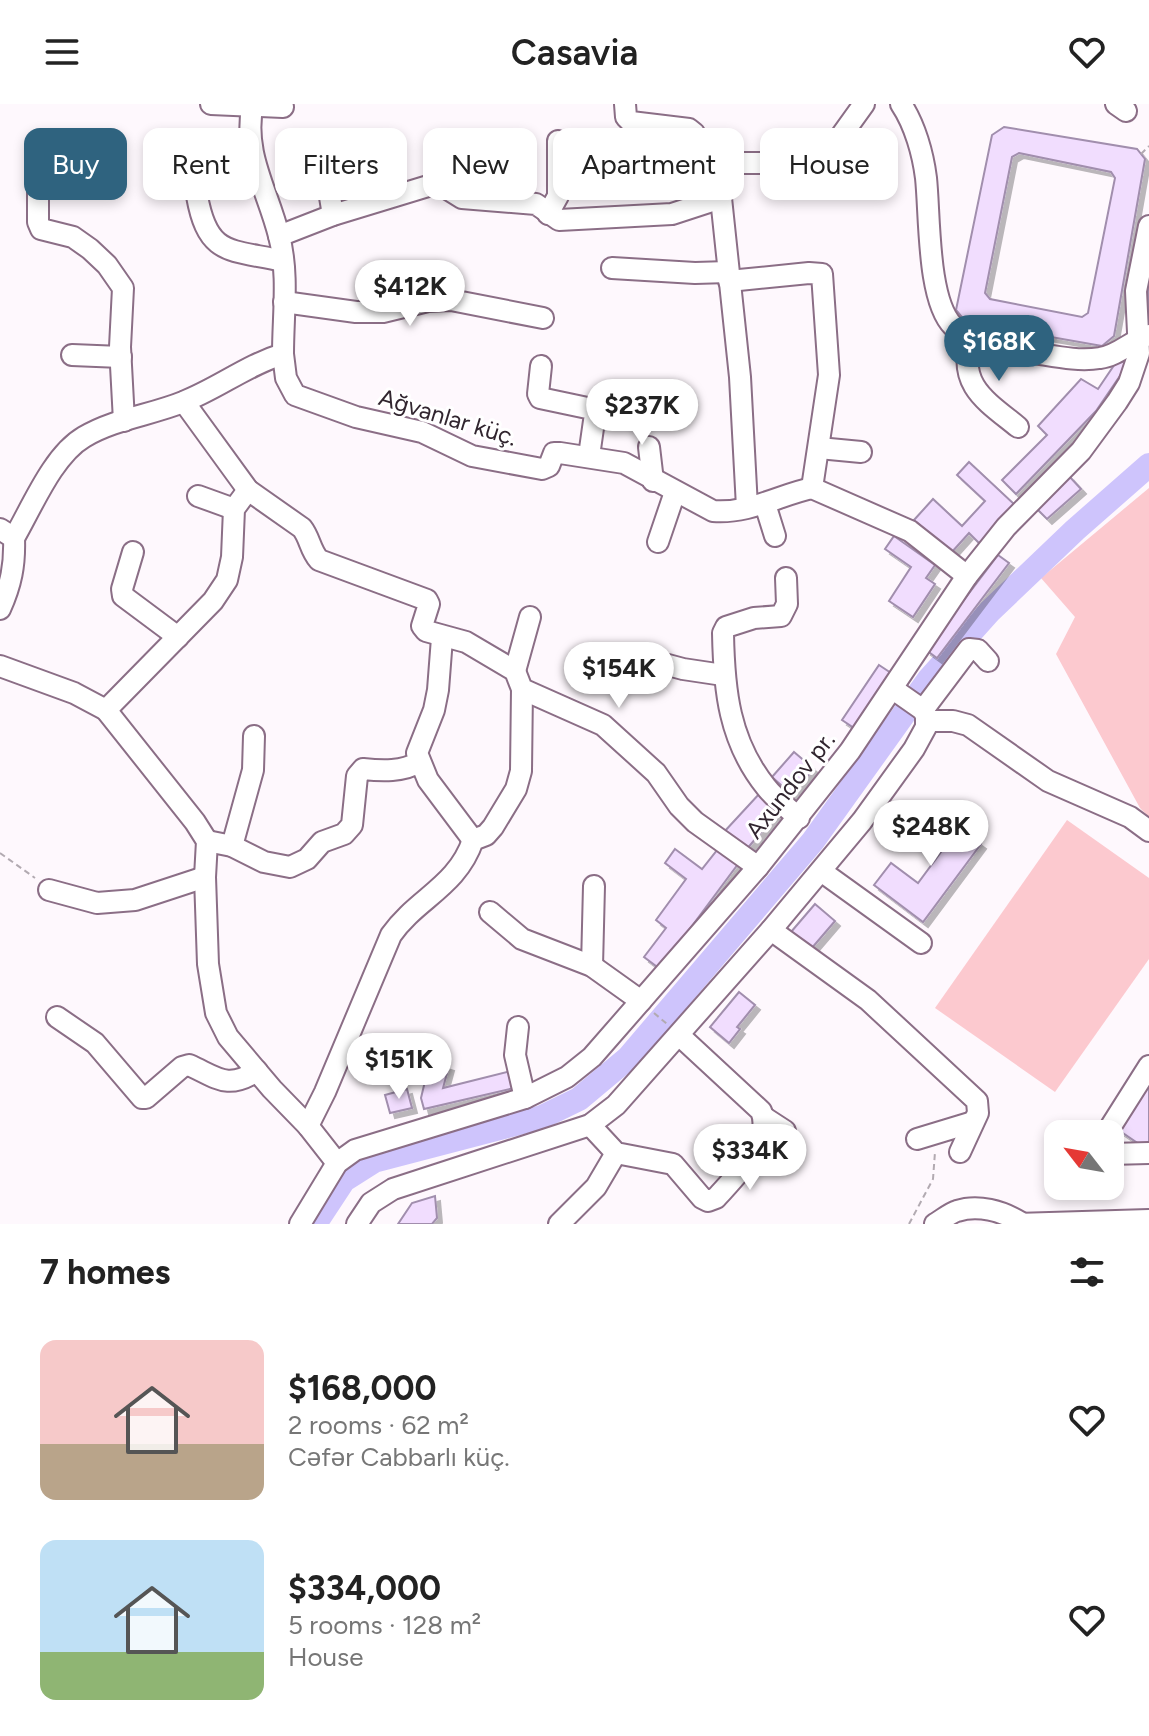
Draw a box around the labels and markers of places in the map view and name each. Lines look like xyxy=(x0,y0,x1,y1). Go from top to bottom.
pin: $412K xyxy=(354,260,466,328)
pin: $168K xyxy=(943,315,1055,383)
pin: $237K xyxy=(586,379,698,447)
pin: $154K xyxy=(563,642,675,710)
pin: $248K xyxy=(875,800,987,868)
pin: $151K xyxy=(343,1033,455,1101)
pin: $334K xyxy=(694,1124,806,1192)

